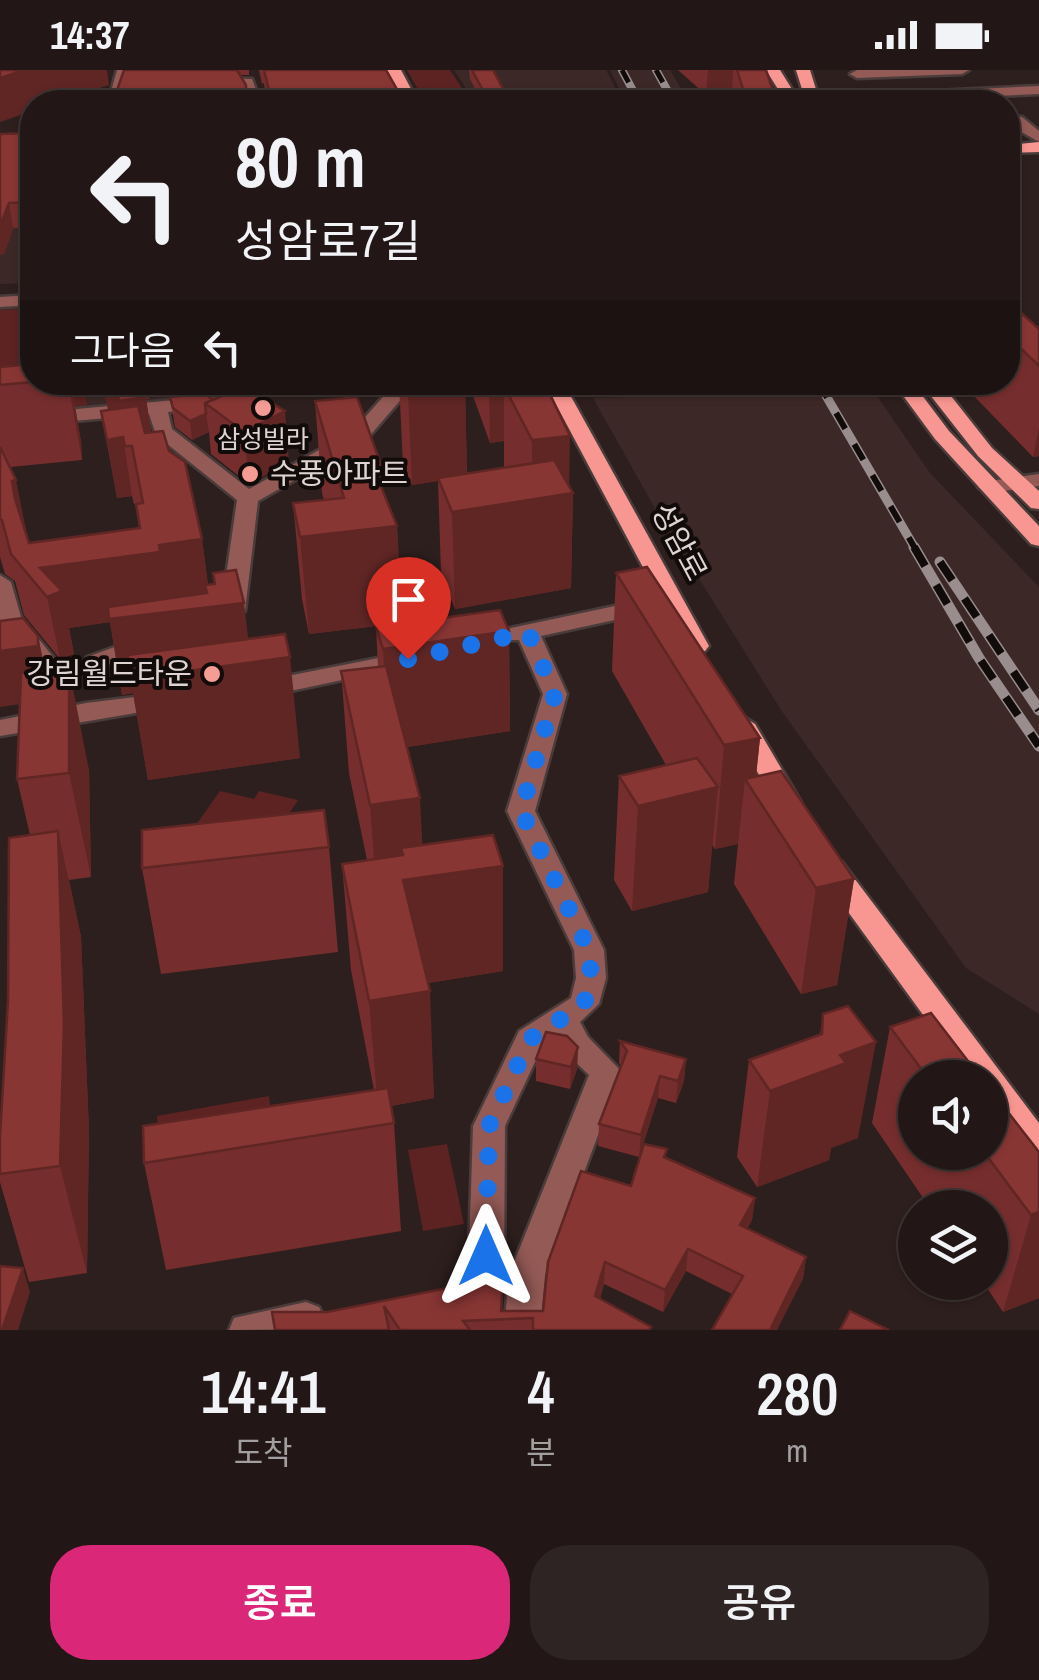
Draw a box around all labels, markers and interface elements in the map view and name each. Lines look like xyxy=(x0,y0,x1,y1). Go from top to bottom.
text: 14:37 xyxy=(50,10,130,61)
text: 80 m xyxy=(235,115,366,209)
icon: left xyxy=(70,130,200,260)
text: 성암로7길 xyxy=(235,210,421,271)
icon: left xyxy=(195,320,250,375)
text: 그다음 xyxy=(70,325,175,376)
marker: 삼성빌라 xyxy=(252,397,274,419)
place label: 삼성빌라 xyxy=(217,422,309,456)
place label: 수풍아파트 xyxy=(270,453,408,493)
marker: 수풍아파트 xyxy=(239,463,261,485)
street label: 성암로 xyxy=(643,496,717,587)
pin xyxy=(366,557,451,660)
icon: arrive xyxy=(381,572,436,627)
place label: 강림월드타운 xyxy=(26,653,192,693)
marker: 강림월드타운 xyxy=(201,663,223,685)
map controls xyxy=(898,1060,1008,1300)
button: sound xyxy=(898,1060,1008,1170)
button: layers xyxy=(898,1190,1008,1300)
position arrow xyxy=(434,1204,538,1308)
text: 14:41 xyxy=(201,1351,326,1432)
text: 4 xyxy=(527,1351,555,1432)
text: 280 xyxy=(756,1353,838,1434)
text: m xyxy=(786,1429,808,1472)
text: 도착 xyxy=(234,1431,293,1474)
text: 분 xyxy=(526,1431,556,1474)
button: 종료 xyxy=(50,1545,510,1660)
button: 공유 xyxy=(530,1545,989,1660)

